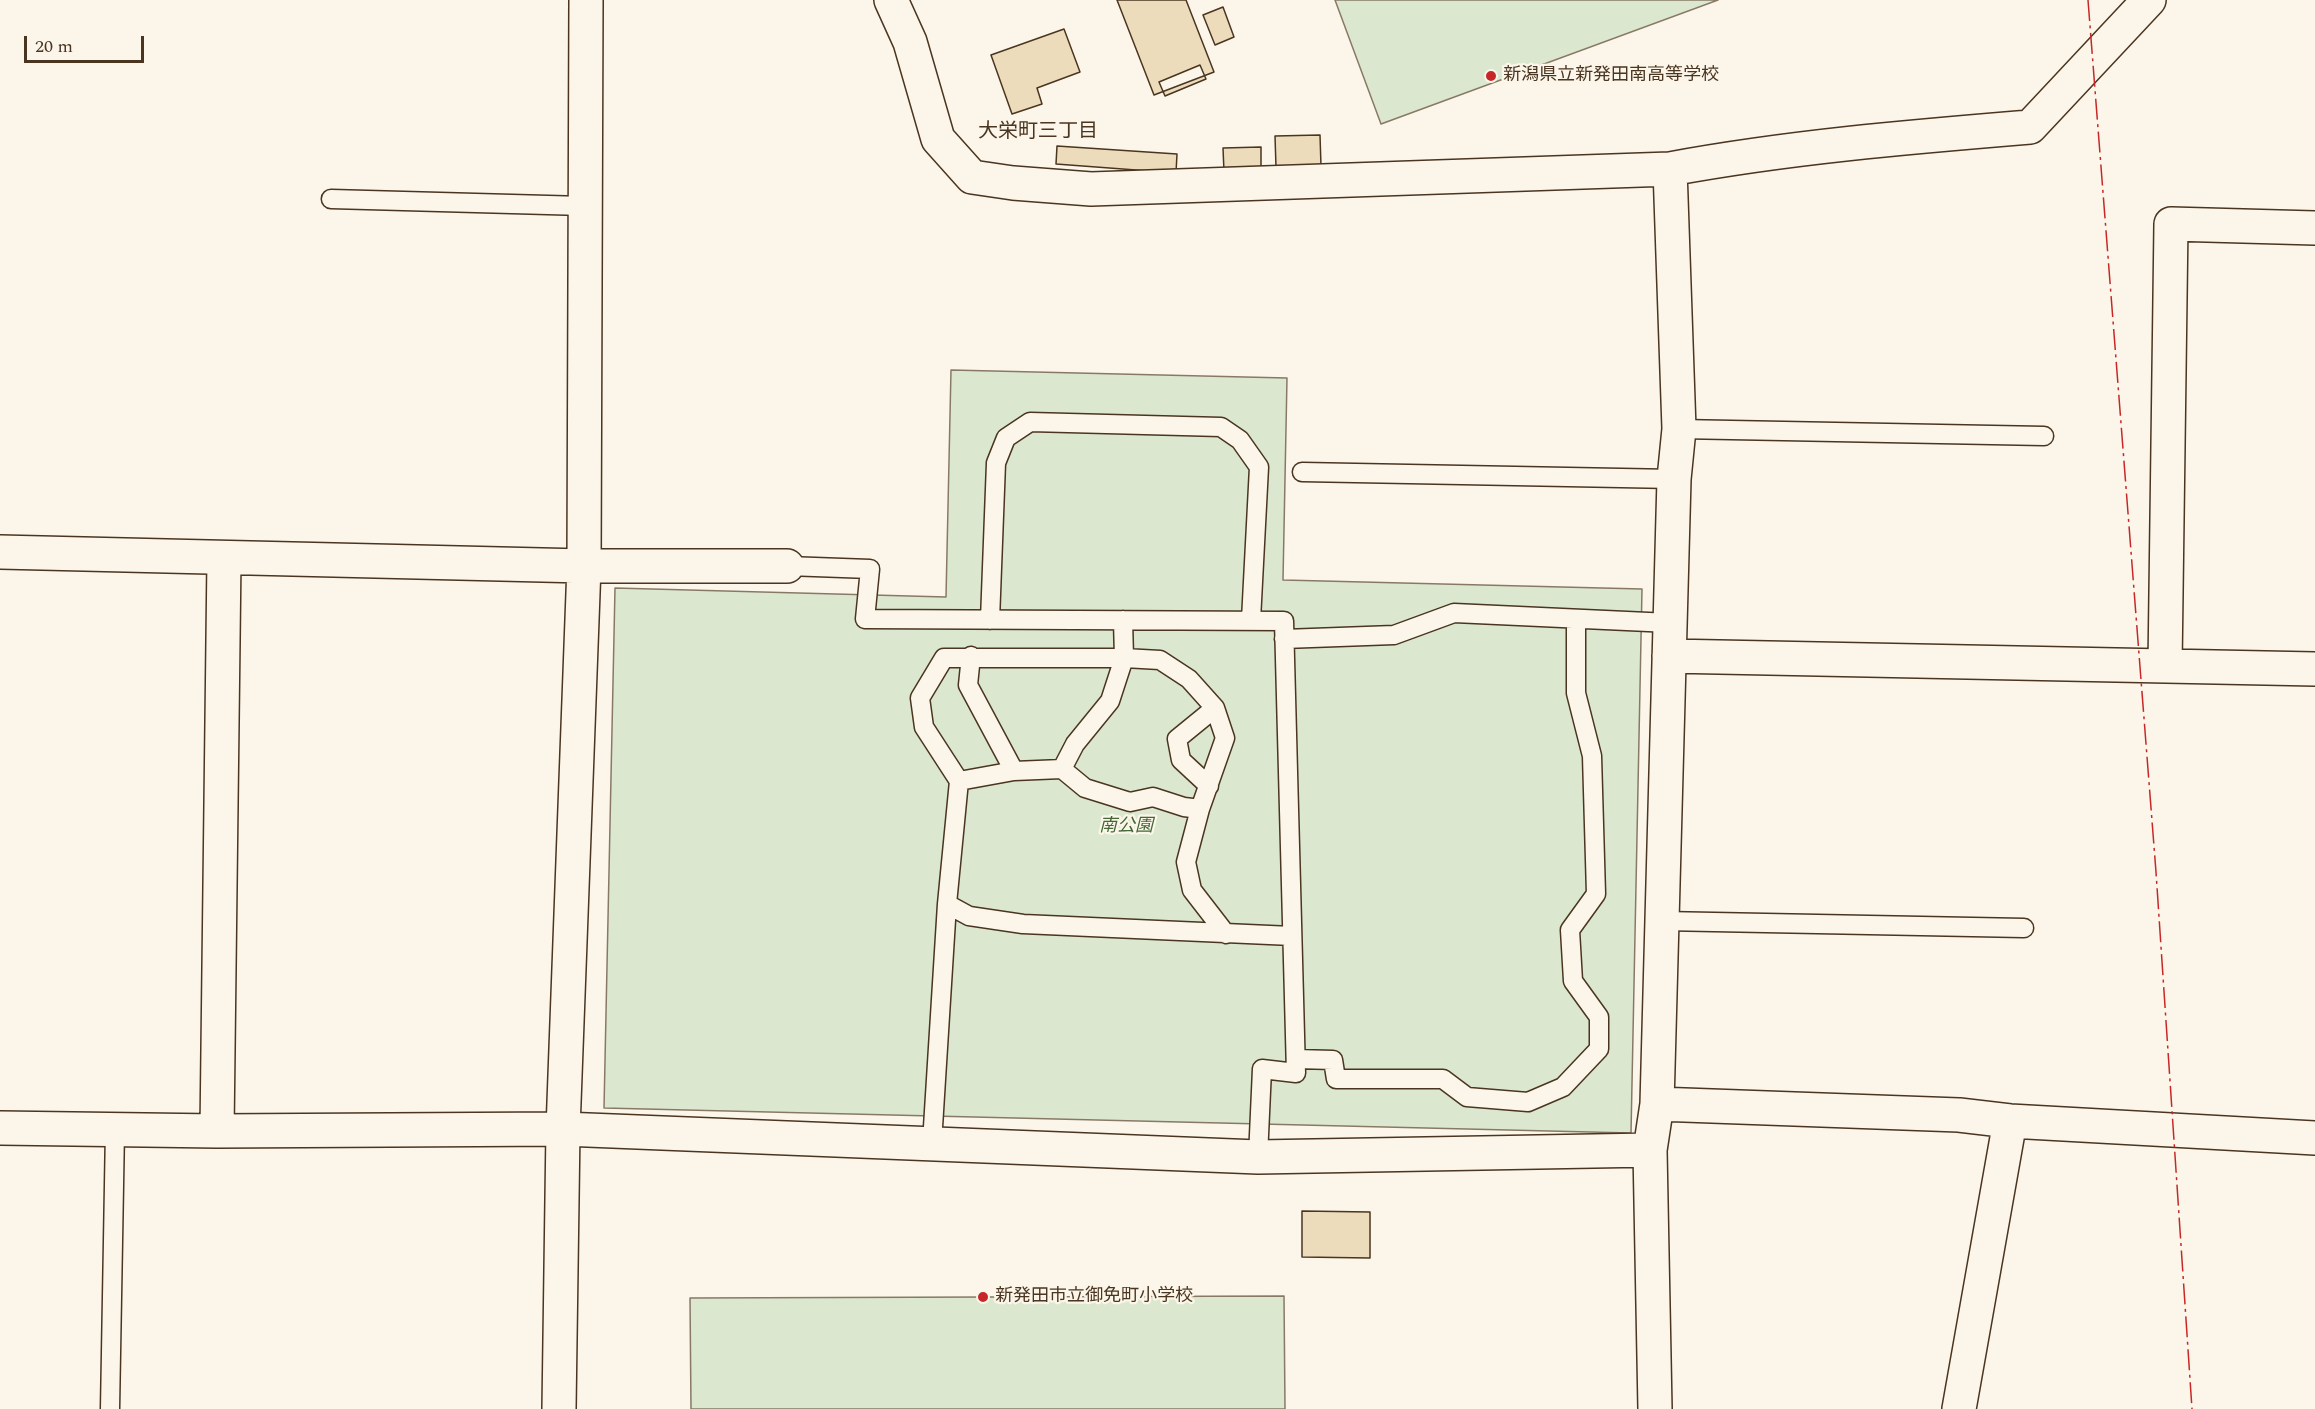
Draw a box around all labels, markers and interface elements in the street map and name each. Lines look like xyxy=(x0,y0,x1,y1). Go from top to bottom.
scale bar xyxy=(27,24,147,62)
text: 20 m xyxy=(35,33,73,60)
place label: 新潟県立新発田南高等学校 xyxy=(1503,65,1719,87)
marker: 新潟県立新発田南高等学校 xyxy=(1484,69,1498,83)
district label: 大栄町三丁目 xyxy=(978,121,1098,145)
park label: 南公園 xyxy=(1099,816,1153,838)
place label: 新発田市立御免町小学校 xyxy=(995,1286,1193,1308)
marker: 新発田市立御免町小学校 xyxy=(976,1290,990,1304)

